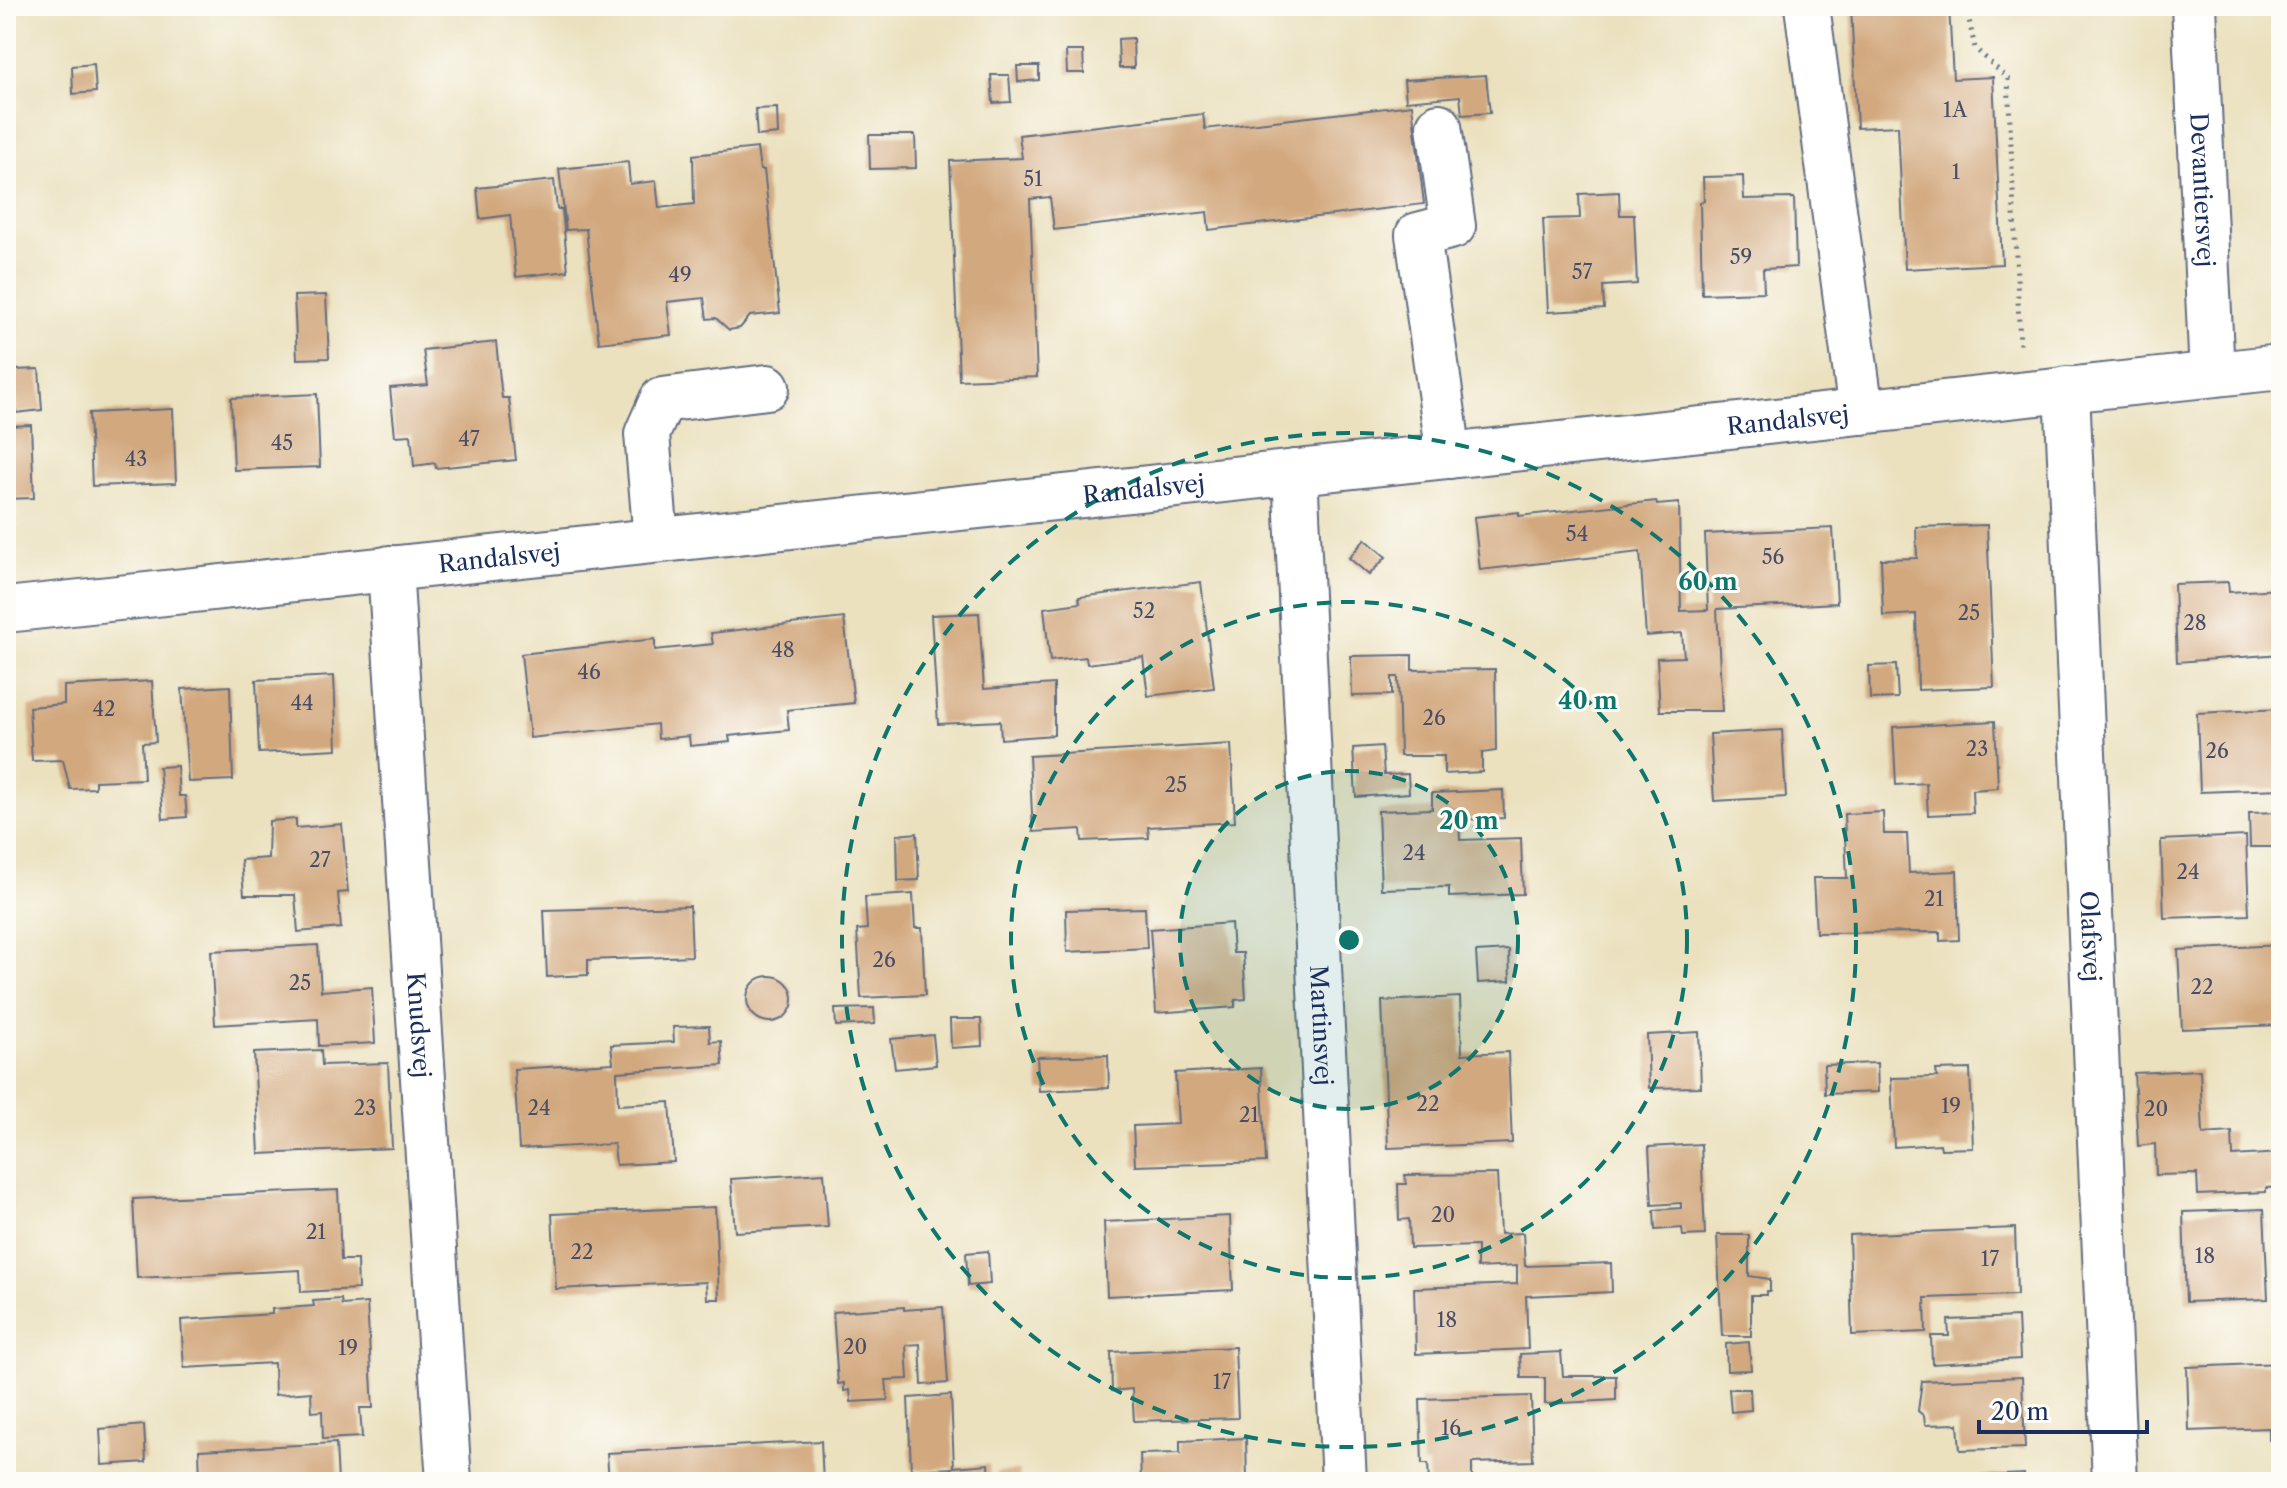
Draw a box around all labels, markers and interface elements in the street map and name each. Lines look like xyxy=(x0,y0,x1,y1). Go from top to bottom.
house number: 1A xyxy=(1943,98,1968,122)
street label: Devantiersvej xyxy=(2185,112,2221,268)
house number: 1 xyxy=(1952,160,1961,184)
house number: 51 xyxy=(1023,167,1043,191)
house number: 59 xyxy=(1730,245,1752,269)
house number: 57 xyxy=(1572,260,1593,284)
house number: 49 xyxy=(668,263,692,287)
street label: Randalsvej xyxy=(1725,399,1850,441)
house number: 47 xyxy=(458,427,480,451)
house number: 45 xyxy=(271,431,293,455)
house number: 43 xyxy=(125,447,147,471)
street label: Randalsvej xyxy=(1081,468,1206,509)
house number: 54 xyxy=(1566,522,1588,546)
street label: Randalsvej xyxy=(437,536,562,578)
house number: 56 xyxy=(1762,545,1784,569)
text: 60 m xyxy=(1678,567,1738,596)
house number: 52 xyxy=(1133,599,1155,623)
house number: 25 xyxy=(1958,601,1980,625)
house number: 28 xyxy=(2183,611,2207,635)
house number: 48 xyxy=(771,638,795,662)
house number: 46 xyxy=(577,660,601,684)
text: 40 m xyxy=(1558,686,1618,715)
house number: 44 xyxy=(290,691,314,715)
house number: 42 xyxy=(92,697,116,721)
house number: 26 xyxy=(1422,706,1446,730)
house number: 23 xyxy=(1966,737,1988,761)
house number: 26 xyxy=(2205,739,2229,763)
house number: 25 xyxy=(1165,773,1187,797)
text: 20 m xyxy=(1439,806,1499,835)
house number: 24 xyxy=(1402,841,1426,865)
house number: 27 xyxy=(309,848,331,872)
house number: 24 xyxy=(2176,860,2200,884)
house number: 21 xyxy=(1924,887,1945,911)
street label: Olafsvej xyxy=(2075,890,2108,983)
centre of rings xyxy=(1335,926,1363,954)
house number: 26 xyxy=(872,948,896,972)
street label: Martinsvej xyxy=(1304,964,1339,1086)
house number: 25 xyxy=(289,971,311,995)
street label: Knudsvej xyxy=(402,971,437,1079)
house number: 22 xyxy=(2191,975,2214,999)
house number: 22 xyxy=(1417,1092,1440,1116)
house number: 19 xyxy=(1941,1094,1961,1118)
house number: 23 xyxy=(354,1096,376,1120)
house number: 24 xyxy=(527,1096,551,1120)
house number: 20 xyxy=(2144,1097,2168,1121)
house number: 21 xyxy=(1239,1103,1260,1127)
house number: 20 xyxy=(1431,1203,1455,1227)
house number: 21 xyxy=(306,1220,327,1244)
house number: 22 xyxy=(571,1240,594,1264)
house number: 18 xyxy=(2195,1244,2215,1268)
house number: 17 xyxy=(1981,1247,1999,1271)
house number: 18 xyxy=(1437,1308,1457,1332)
house number: 20 xyxy=(843,1335,867,1359)
house number: 19 xyxy=(338,1336,358,1360)
house number: 17 xyxy=(1213,1370,1231,1394)
scale bar xyxy=(1979,1384,2147,1434)
text: 20 m xyxy=(1991,1397,2049,1426)
house number: 16 xyxy=(1441,1416,1461,1440)

